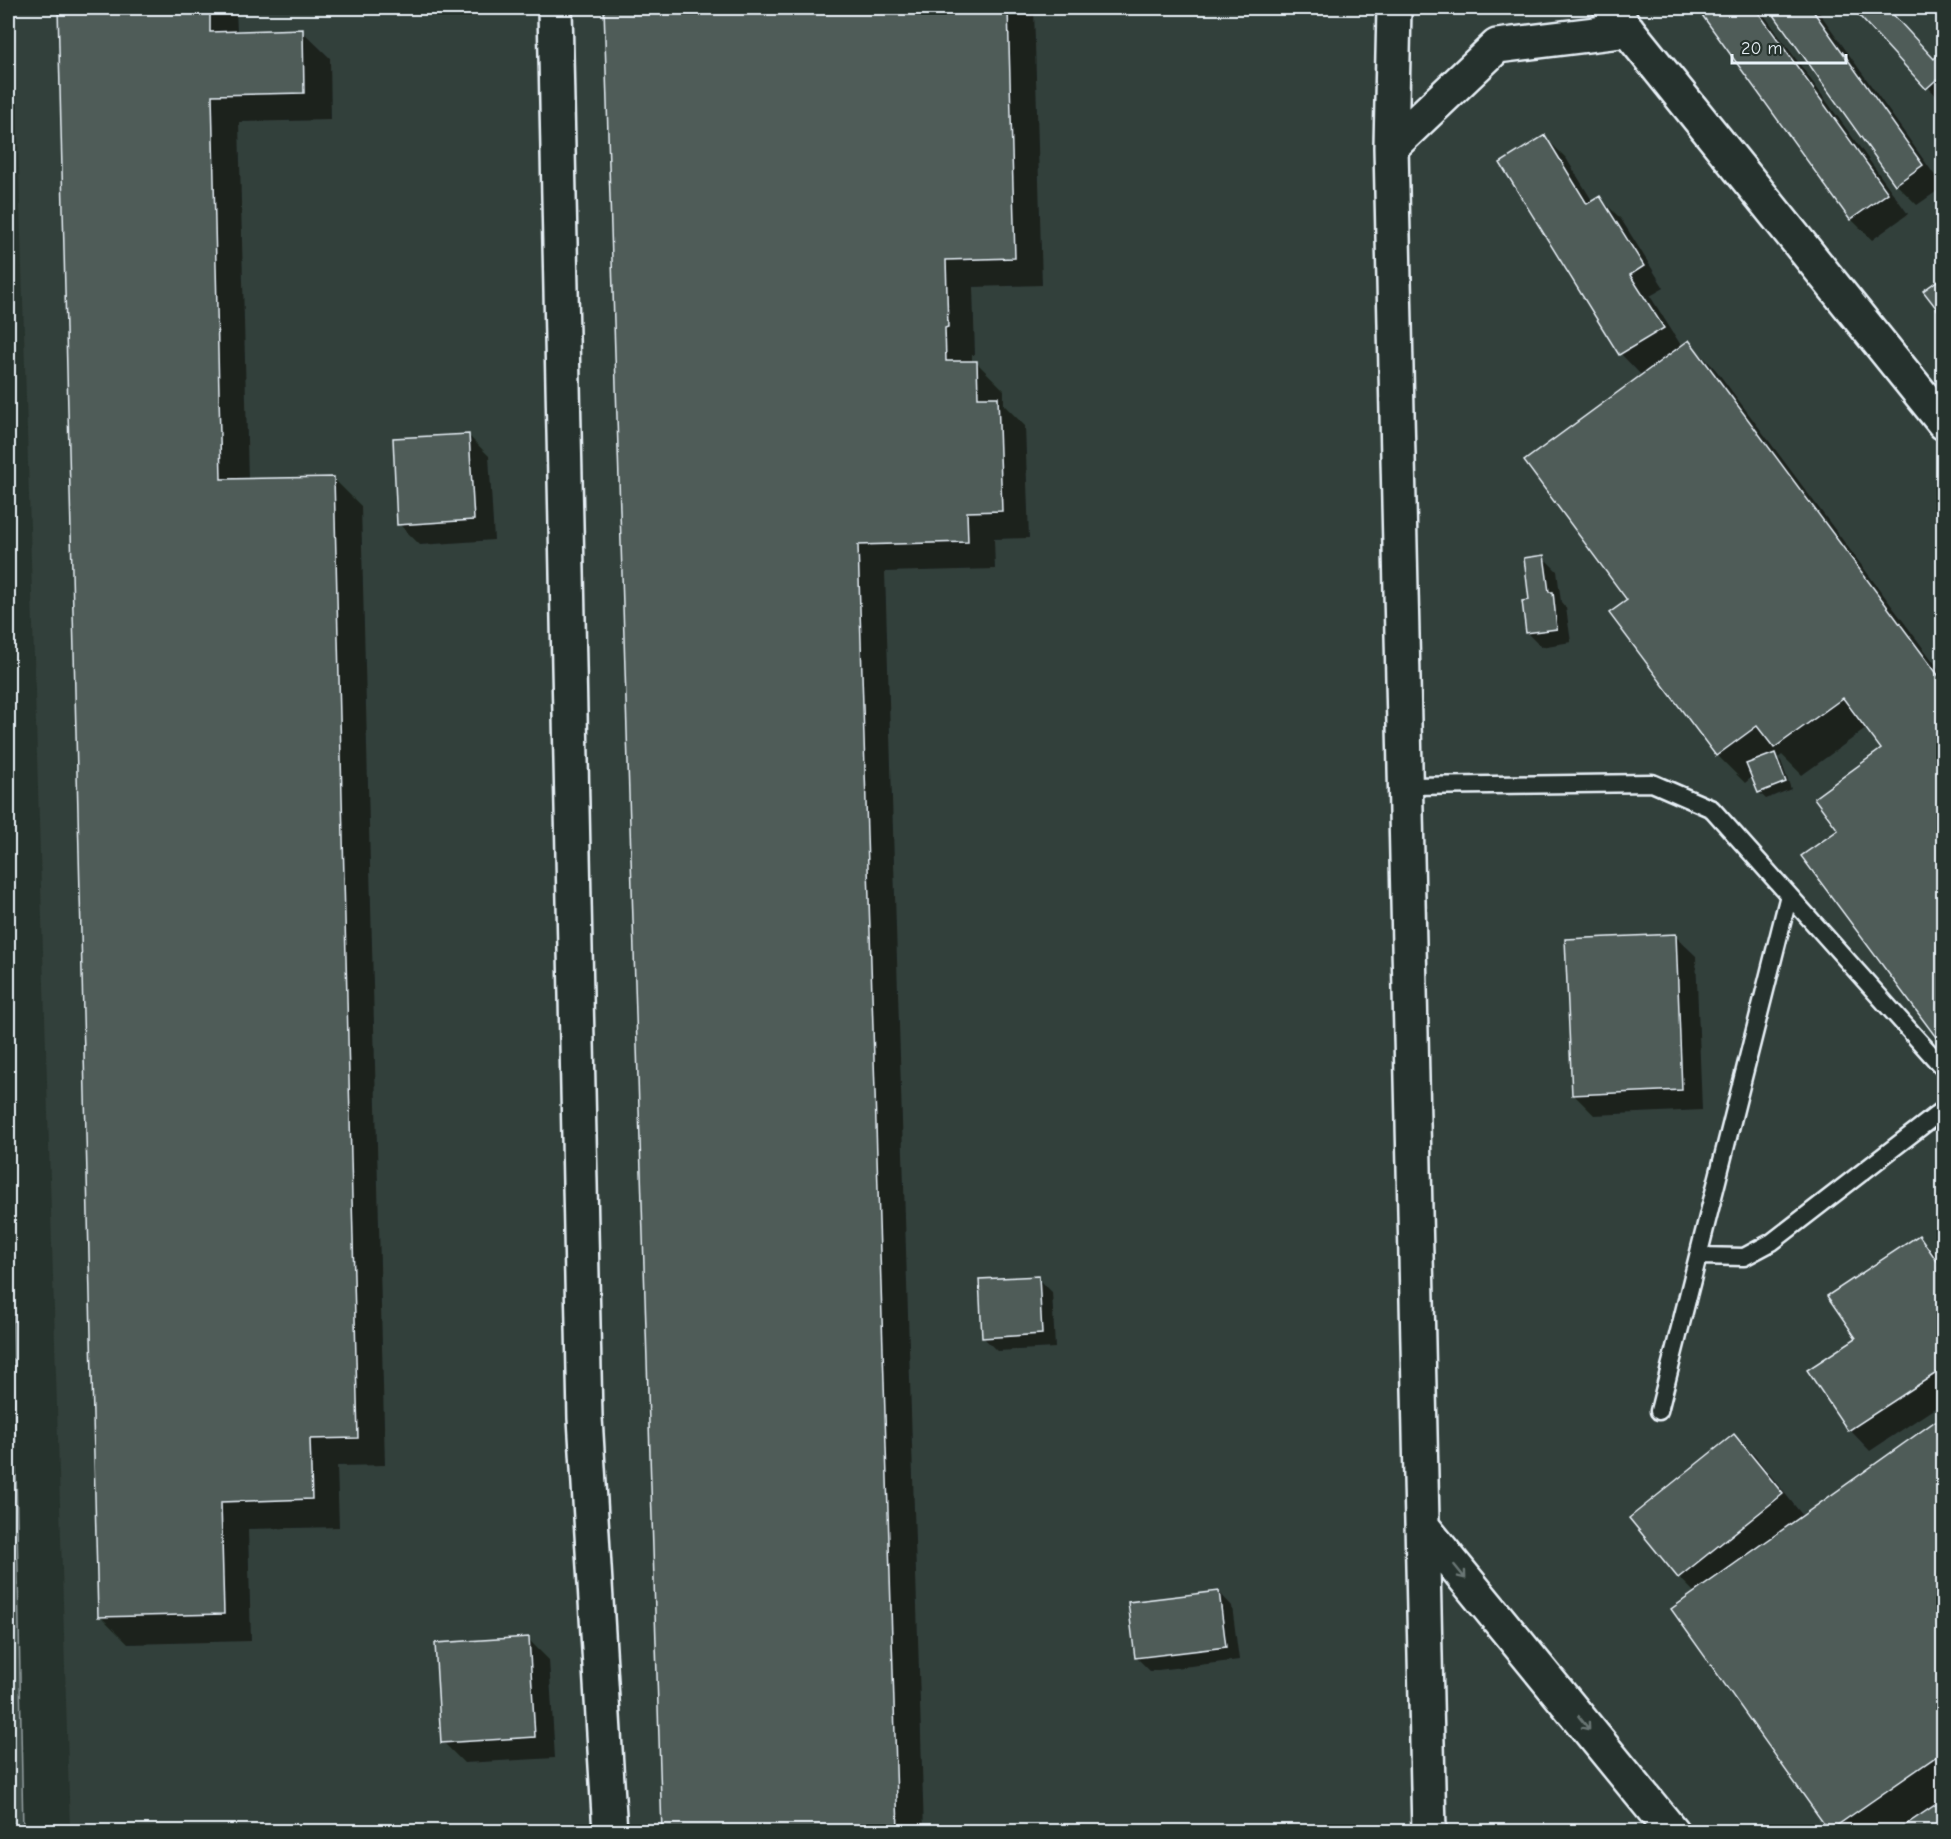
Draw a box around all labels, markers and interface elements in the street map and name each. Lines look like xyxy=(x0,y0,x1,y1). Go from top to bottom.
scale bar xyxy=(1732,27,1846,65)
text: 20 m xyxy=(1741,38,1782,59)
one-way arrow xyxy=(1454,1564,1467,1580)
one-way arrow xyxy=(1577,1715,1590,1731)

